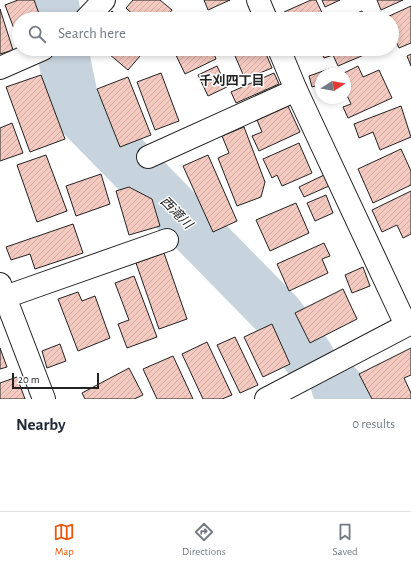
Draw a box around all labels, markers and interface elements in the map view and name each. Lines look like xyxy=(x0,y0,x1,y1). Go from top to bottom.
search box xyxy=(12,12,399,56)
icon: search xyxy=(26,23,48,45)
text: Search here xyxy=(58,26,126,41)
north arrow xyxy=(315,68,351,104)
district label: 千刈四丁目 xyxy=(199,74,265,88)
water label: 西滝川 xyxy=(158,194,196,233)
scale bar xyxy=(12,371,99,390)
text: 20 m xyxy=(18,374,39,385)
text: Nearby xyxy=(16,416,66,433)
text: 0 results xyxy=(352,418,395,431)
tab: Map xyxy=(53,521,75,558)
tab: Directions xyxy=(182,521,226,558)
tab: Saved xyxy=(332,521,358,558)

